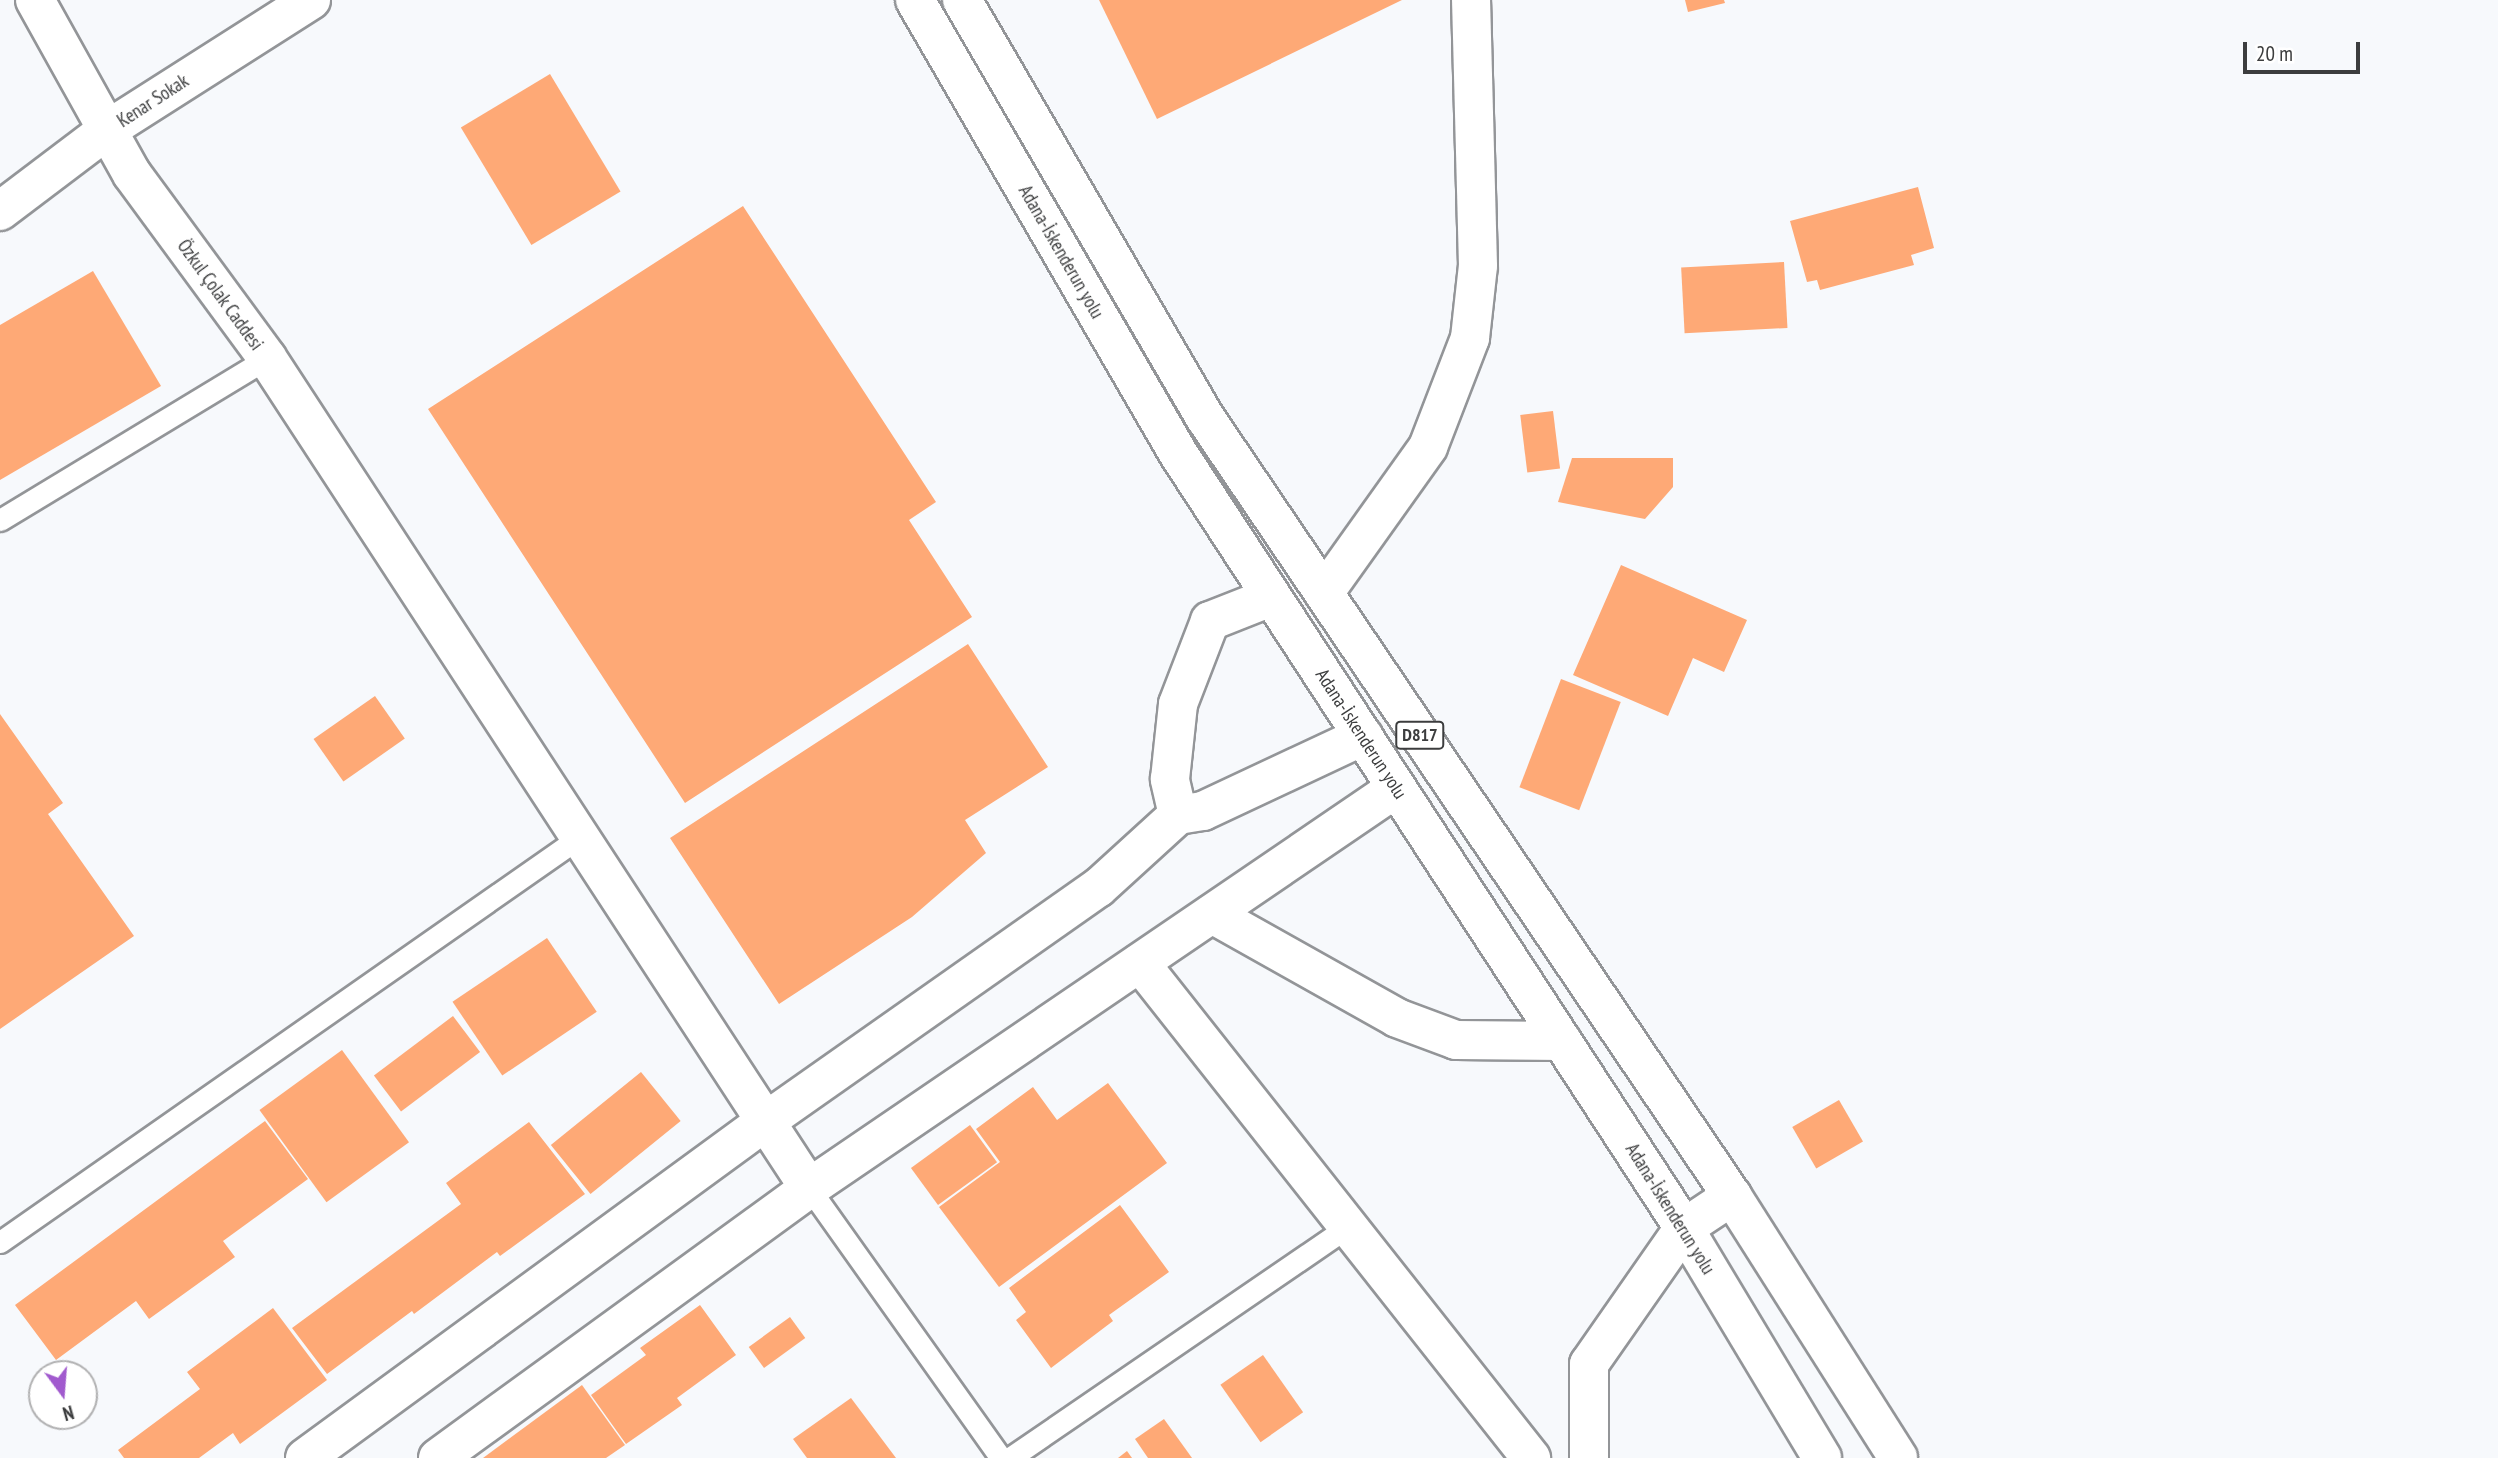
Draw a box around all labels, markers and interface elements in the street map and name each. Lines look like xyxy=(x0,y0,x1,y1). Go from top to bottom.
scale bar xyxy=(2246,28,2363,72)
text: 20 m xyxy=(2256,40,2293,67)
street label: Kenar Sokak xyxy=(113,70,193,132)
street label: Adana-İskenderun yolu xyxy=(1014,181,1108,323)
street label: Özkul Çolak Caddesi xyxy=(172,235,268,355)
street label: Adana-İskenderun yolu xyxy=(1310,665,1412,803)
road number: D817 xyxy=(1394,720,1446,750)
street label: Adana-İskenderun yolu xyxy=(1620,1139,1720,1279)
north arrow xyxy=(28,1360,98,1430)
text: N xyxy=(60,1400,76,1426)

